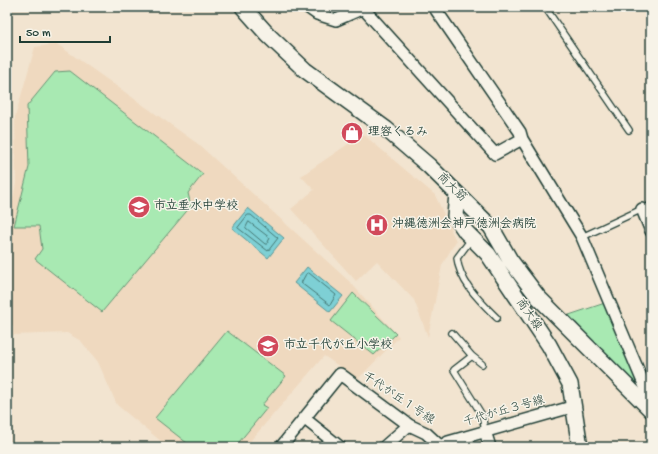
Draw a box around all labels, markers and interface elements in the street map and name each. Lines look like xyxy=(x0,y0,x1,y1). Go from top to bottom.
scale bar xyxy=(20,18,110,44)
text: 50 m xyxy=(26,27,51,41)
shop icon: 理容くるみ xyxy=(339,120,365,146)
place label: 理容くるみ xyxy=(368,125,428,140)
street label: 商大筋 xyxy=(433,170,470,206)
school or university icon: 市立垂水中学校 xyxy=(126,194,152,220)
place label: 市立垂水中学校 xyxy=(154,199,238,214)
hospital icon: 沖縄徳洲会神戸徳洲会病院 xyxy=(364,212,390,238)
place label: 沖縄徳洲会神戸徳洲会病院 xyxy=(392,216,536,232)
street label: 商大線 xyxy=(512,296,545,334)
school or university icon: 市立千代が丘小学校 xyxy=(255,333,281,359)
place label: 市立千代が丘小学校 xyxy=(284,338,392,353)
street label: 千代が丘１号線 xyxy=(359,369,437,428)
street label: 千代が丘３号線 xyxy=(461,393,546,430)

